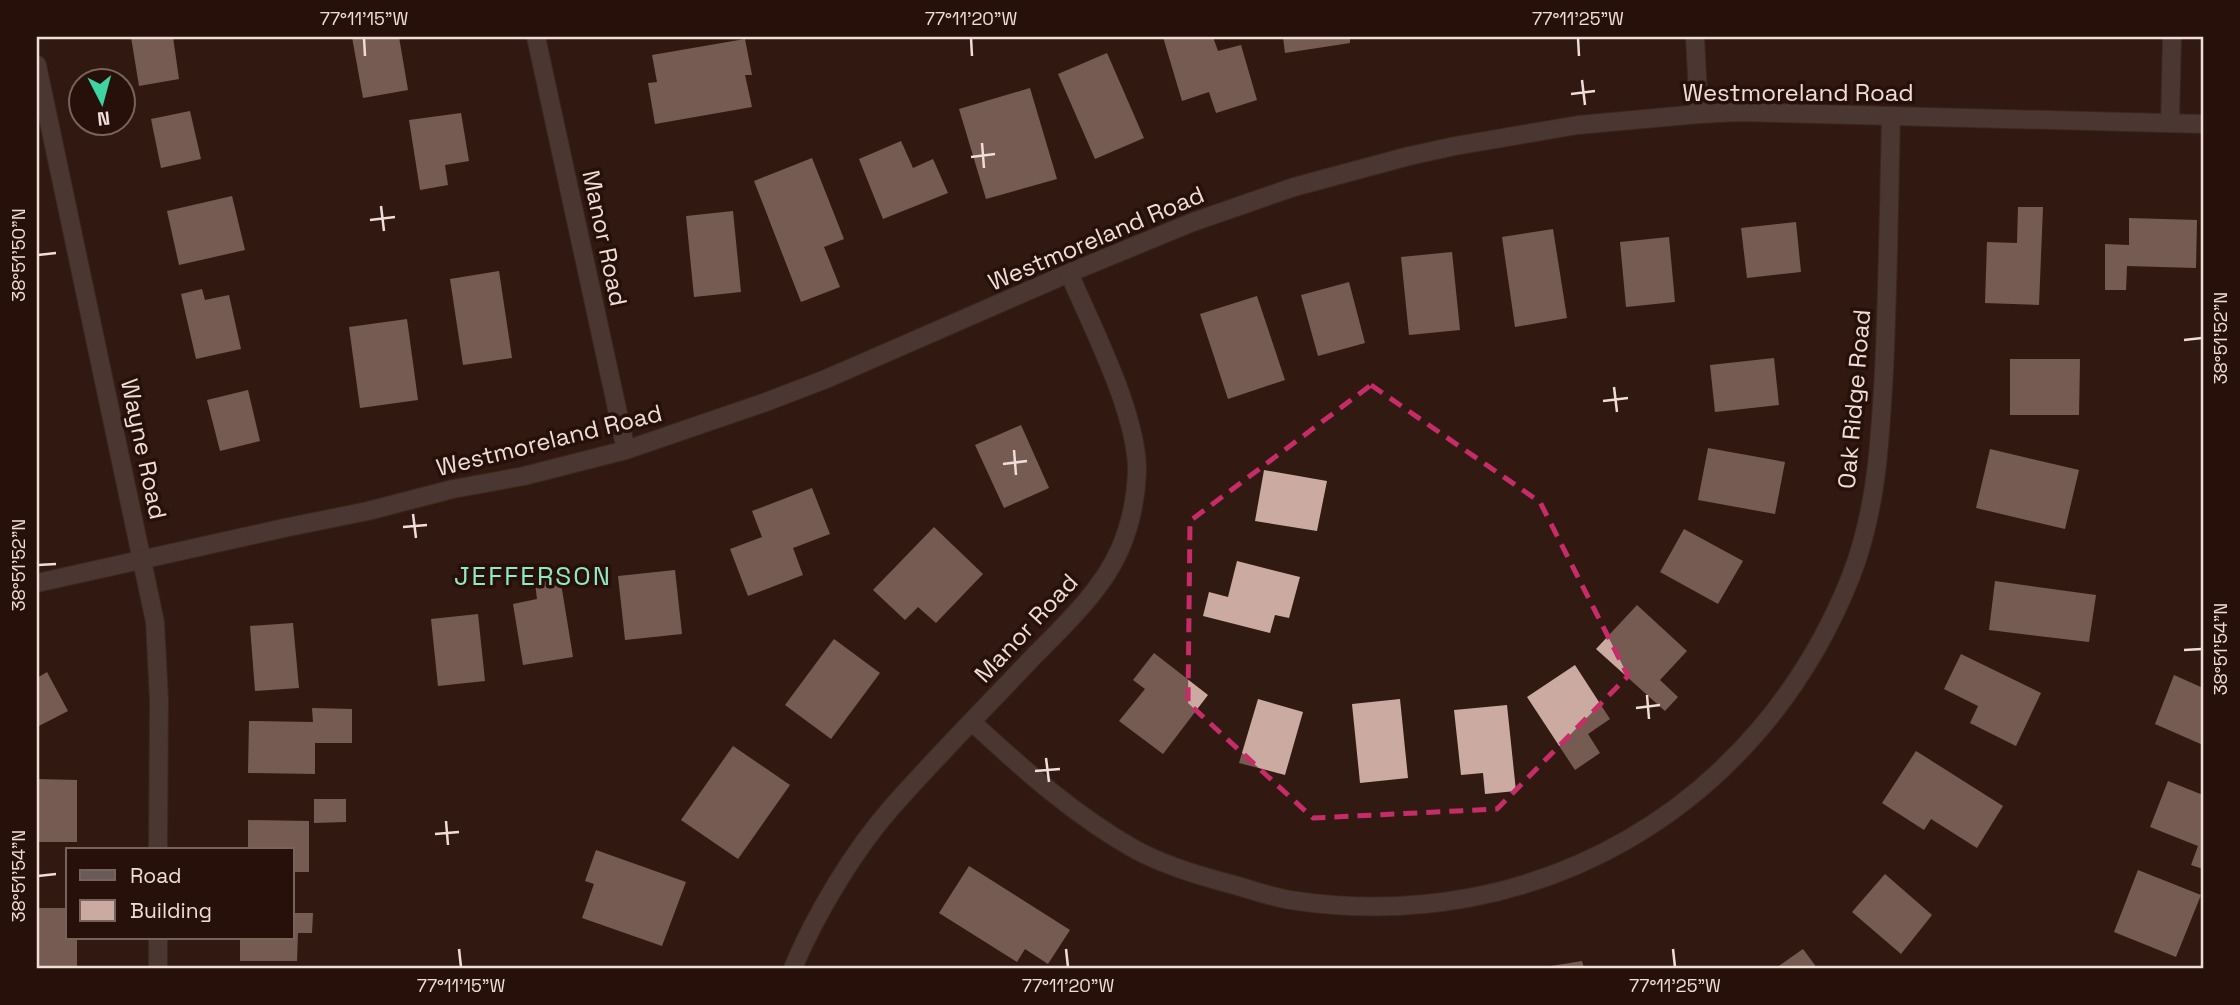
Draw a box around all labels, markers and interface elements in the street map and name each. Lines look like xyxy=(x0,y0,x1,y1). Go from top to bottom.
text: 77°11'15"W xyxy=(320,7,408,30)
text: 77°11'20"W xyxy=(925,7,1018,30)
text: 77°11'25"W xyxy=(1532,7,1624,30)
north arrow xyxy=(66,66,136,136)
street label: Westmoreland Road xyxy=(1682,77,1914,108)
text: N xyxy=(96,105,111,132)
street label: Manor Road xyxy=(575,167,635,309)
street label: Westmoreland Road xyxy=(983,179,1209,297)
text: 38°51'50"N xyxy=(7,208,30,302)
text: 38°51'52"N xyxy=(2209,292,2232,384)
street label: Oak Ridge Road xyxy=(1831,308,1877,490)
street label: Wayne Road xyxy=(114,376,174,522)
street label: Westmoreland Road xyxy=(433,397,665,483)
text: 38°51'52"N xyxy=(7,519,30,611)
district label: JEFFERSON xyxy=(454,559,612,593)
street label: Manor Road xyxy=(968,567,1084,689)
text: 38°51'54"N xyxy=(2209,603,2232,695)
text: 38°51'54"N xyxy=(7,830,30,922)
legend xyxy=(66,848,294,939)
text: Road xyxy=(130,862,182,889)
text: Building xyxy=(130,897,212,924)
text: 77°11'15"W xyxy=(417,974,505,997)
text: 77°11'20"W xyxy=(1022,974,1115,997)
text: 77°11'25"W xyxy=(1629,974,1721,997)

